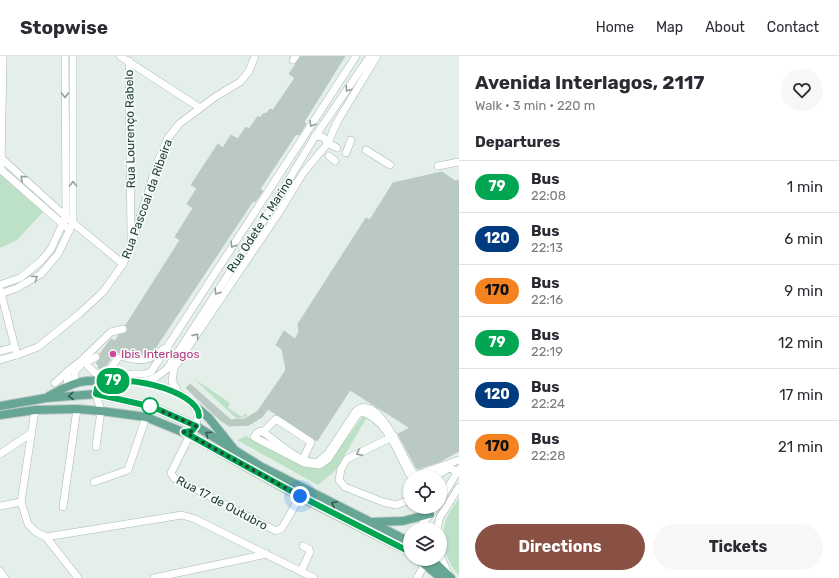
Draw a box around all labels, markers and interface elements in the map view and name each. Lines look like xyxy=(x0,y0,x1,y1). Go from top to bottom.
text: Stopwise xyxy=(20,16,108,39)
text: Home xyxy=(596,19,634,36)
text: Map xyxy=(656,19,683,36)
text: About xyxy=(705,19,745,36)
text: Contact xyxy=(767,19,819,36)
button: heart xyxy=(781,69,823,111)
street label: Rua Lourenço Rabelo xyxy=(122,70,138,188)
text: Avenida Interlagos, 2117 xyxy=(475,71,704,94)
one-way arrow xyxy=(345,85,353,92)
one-way arrow xyxy=(61,92,69,98)
text: Walk · 3 min · 220 m xyxy=(475,98,595,113)
one-way arrow xyxy=(309,120,316,127)
text: Departures xyxy=(475,133,560,151)
street label: Rua Pascoal da Ribeira xyxy=(119,137,175,261)
text: Bus xyxy=(531,170,559,188)
street label: Rua Odete T. Marino xyxy=(224,175,296,275)
one-way arrow xyxy=(21,176,28,183)
text: 79 xyxy=(489,178,506,195)
text: 1 min xyxy=(787,178,823,196)
one-way arrow xyxy=(69,181,77,187)
text: 22:08 xyxy=(531,188,566,203)
text: Bus xyxy=(531,222,559,240)
text: 120 xyxy=(484,230,510,247)
text: 6 min xyxy=(784,230,823,248)
one-way arrow xyxy=(231,240,238,247)
text: 22:13 xyxy=(531,240,563,255)
text: Bus xyxy=(531,274,559,292)
one-way arrow xyxy=(31,275,38,283)
text: 170 xyxy=(485,282,509,299)
text: 9 min xyxy=(784,282,823,300)
one-way arrow xyxy=(214,287,221,294)
text: 22:16 xyxy=(531,292,563,307)
text: Bus xyxy=(531,326,559,344)
one-way arrow xyxy=(191,333,199,340)
text: 79 xyxy=(489,334,506,351)
text: 12 min xyxy=(778,334,823,352)
text: 22:19 xyxy=(531,344,563,359)
place label: Ibis Interlagos xyxy=(121,347,200,361)
marker: Ibis Interlagos xyxy=(108,349,118,359)
line badge: 79 xyxy=(95,368,131,394)
text: 79 xyxy=(105,372,122,389)
text: Bus xyxy=(531,378,559,396)
text: 120 xyxy=(484,386,510,403)
text: 17 min xyxy=(779,386,823,404)
one-way arrow xyxy=(68,391,74,400)
text: 22:24 xyxy=(531,396,565,411)
unlabelled marker xyxy=(141,397,159,415)
text: Bus xyxy=(531,430,559,448)
one-way arrow xyxy=(205,431,212,438)
text: 170 xyxy=(485,438,509,455)
text: 21 min xyxy=(778,438,823,456)
one-way arrow xyxy=(356,448,363,456)
text: 22:28 xyxy=(531,448,566,463)
map controls xyxy=(403,470,447,566)
button: locate xyxy=(403,470,447,514)
street label: Rua 17 de Outubro xyxy=(174,473,270,533)
your location xyxy=(290,486,310,506)
one-way arrow xyxy=(330,501,338,509)
button: layers xyxy=(403,522,447,566)
button: Directions xyxy=(475,524,645,570)
button: Tickets xyxy=(653,524,823,570)

